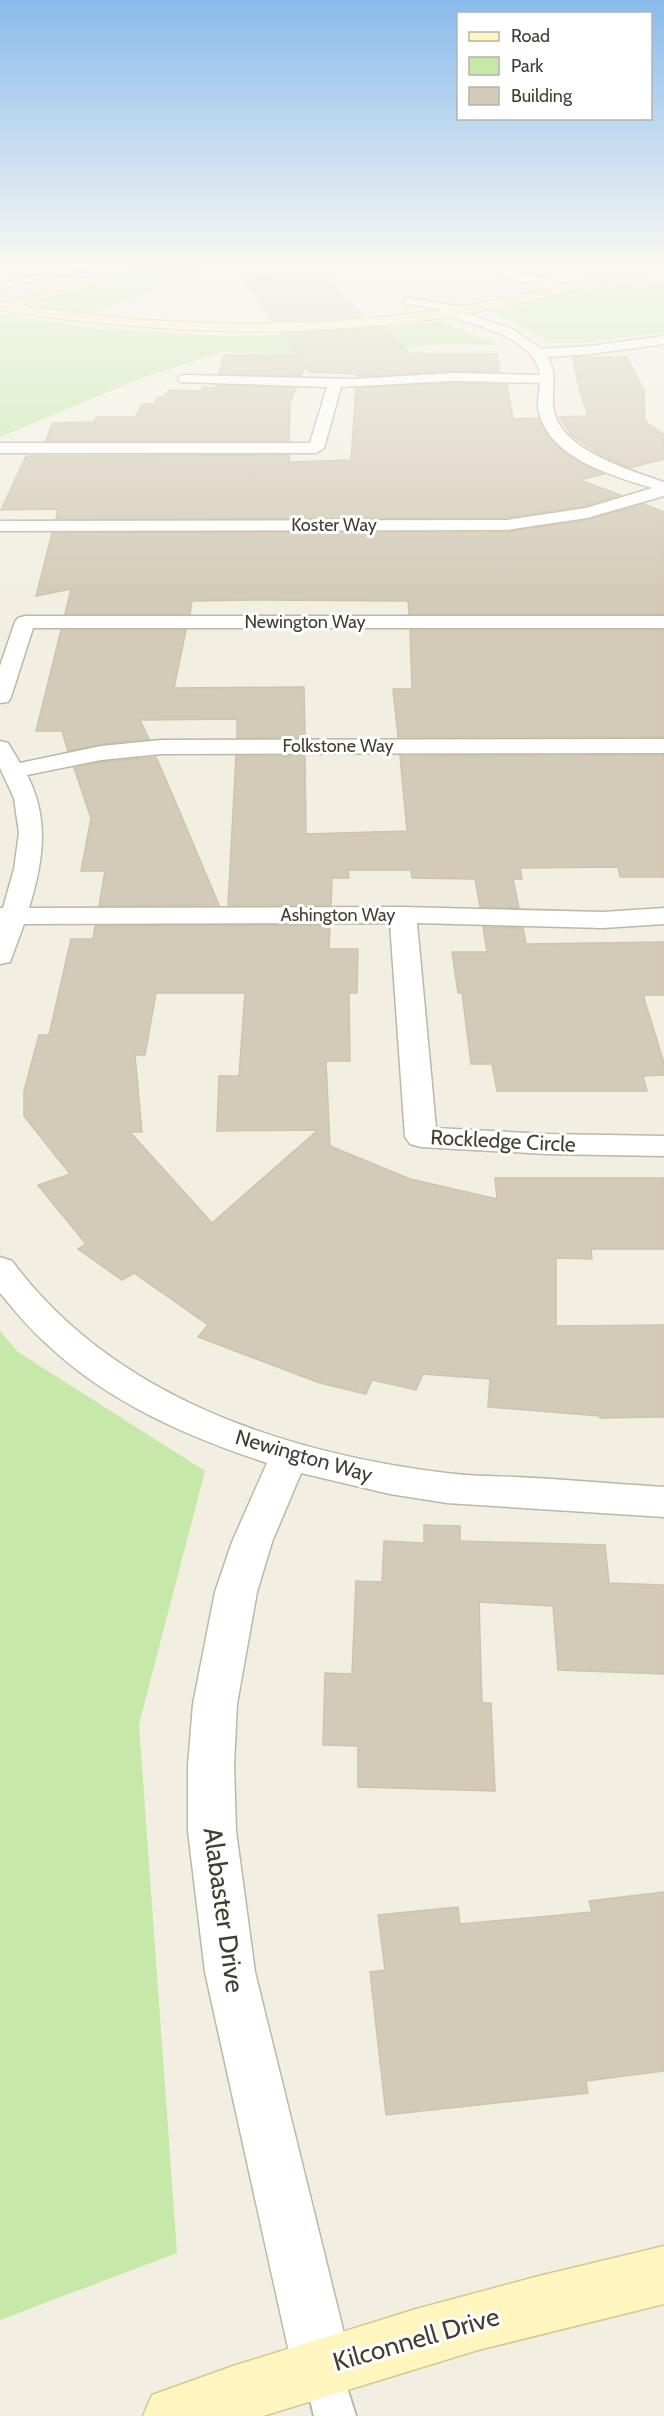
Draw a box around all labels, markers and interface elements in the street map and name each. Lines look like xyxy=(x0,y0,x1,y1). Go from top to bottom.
legend xyxy=(457,12,652,120)
text: Road xyxy=(511,25,550,47)
text: Park xyxy=(511,55,544,77)
text: Building xyxy=(511,85,573,107)
street label: Koster Way xyxy=(291,514,377,536)
street label: Newington Way xyxy=(244,611,366,633)
street label: Folkstone Way xyxy=(282,735,394,757)
street label: Ashington Way xyxy=(281,904,395,926)
street label: Rockledge Circle xyxy=(430,1124,577,1157)
street label: Newington Way xyxy=(233,1424,376,1487)
street label: Alabaster Drive xyxy=(197,1825,251,1995)
street label: Kilconnell Drive xyxy=(329,2300,503,2378)

